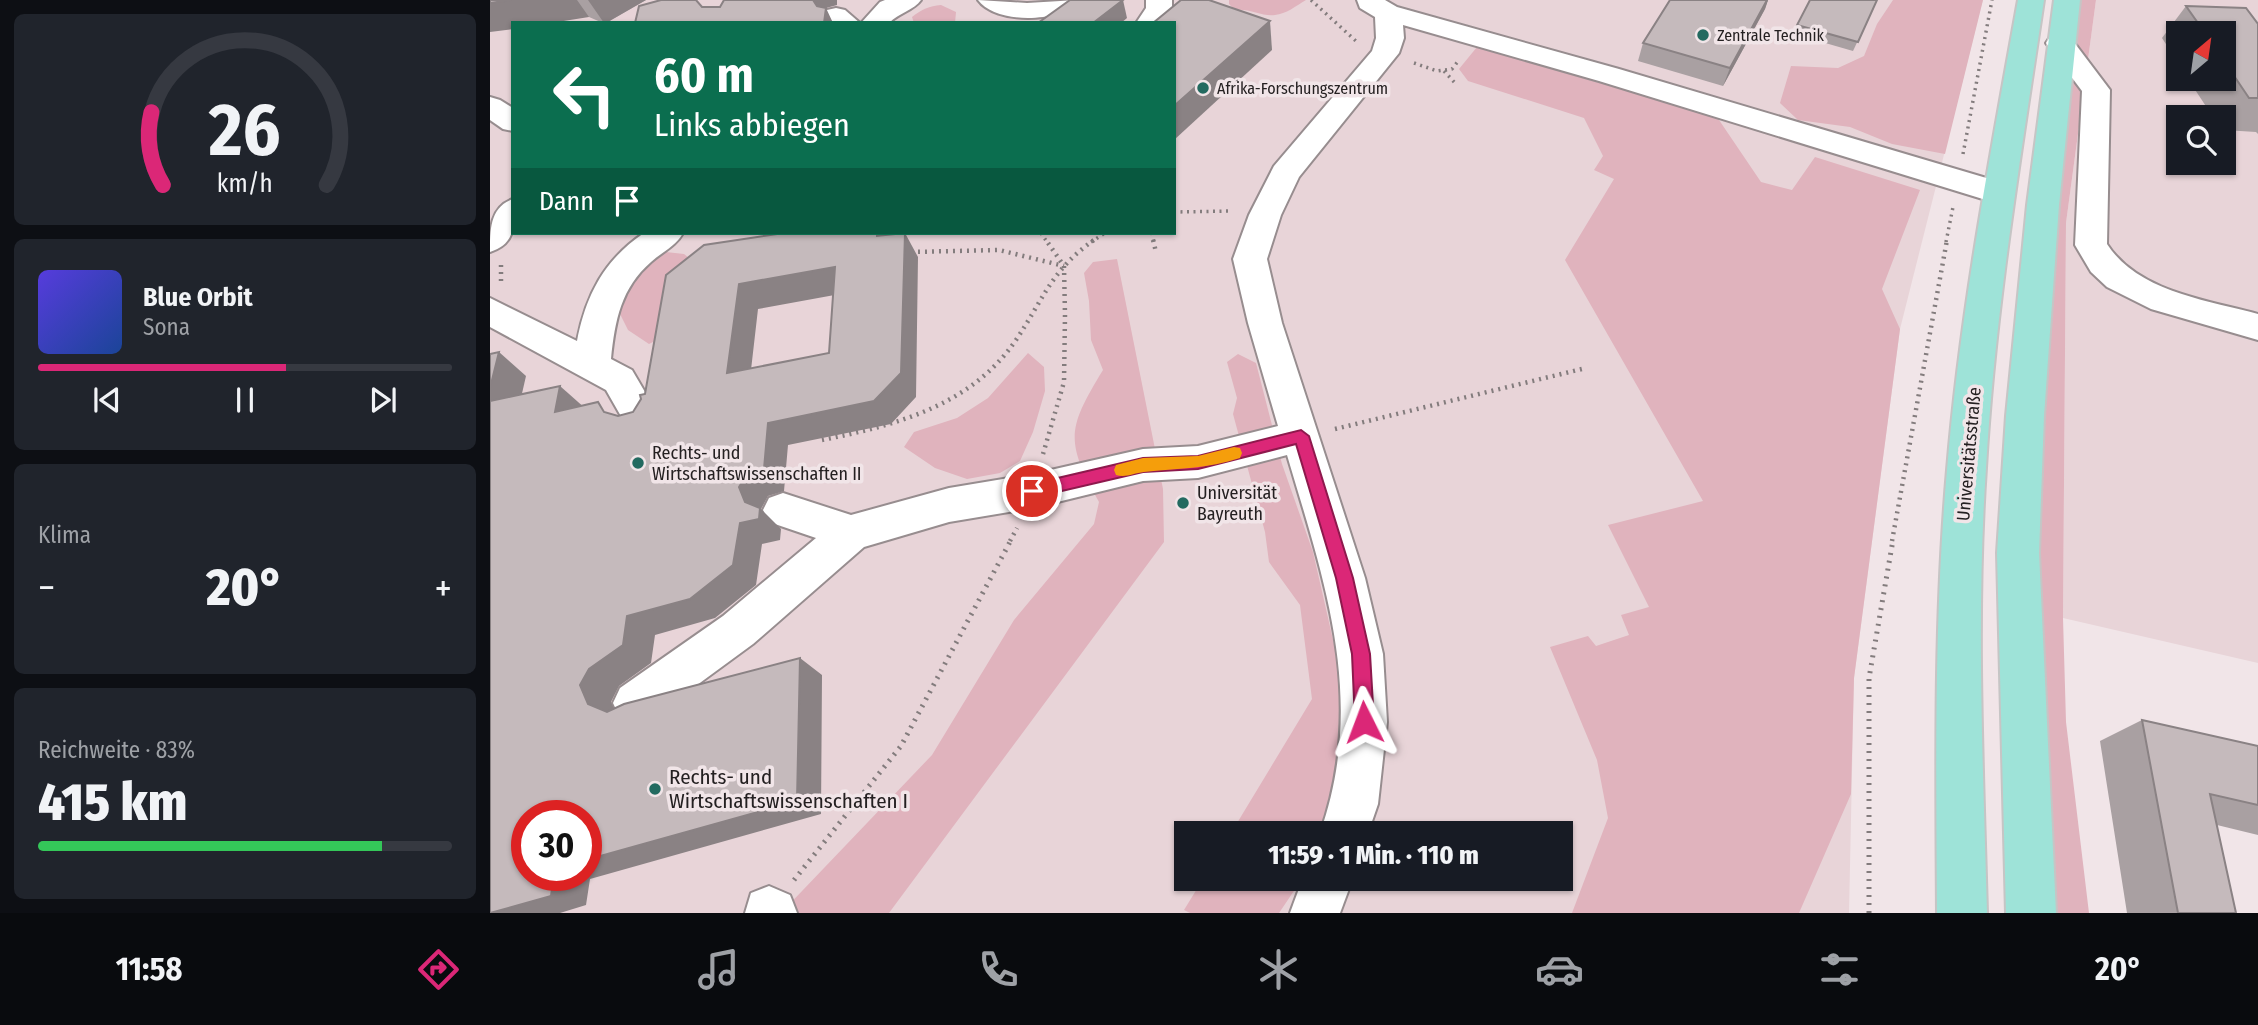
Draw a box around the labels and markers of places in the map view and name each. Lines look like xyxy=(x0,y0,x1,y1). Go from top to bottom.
place label: Zentrale Technik xyxy=(1717,26,1825,45)
marker: Zentrale Technik xyxy=(1695,27,1711,43)
place label: Afrika-Forschungszentrum xyxy=(1217,79,1388,98)
marker: Afrika-Forschungszentrum xyxy=(1195,80,1211,96)
place label: Rechts- und Wirtschaftswissenschaften II xyxy=(652,442,862,485)
marker: Rechts- und Wirtschaftswissenschaften II xyxy=(630,455,646,471)
pin xyxy=(1002,461,1062,521)
place label: Universität Bayreuth xyxy=(1197,482,1277,525)
marker: Universität Bayreuth xyxy=(1175,495,1191,511)
place label: Rechts- und Wirtschaftswissenschaften I xyxy=(669,764,908,814)
marker: Rechts- und Wirtschaftswissenschaften I xyxy=(647,781,663,797)

